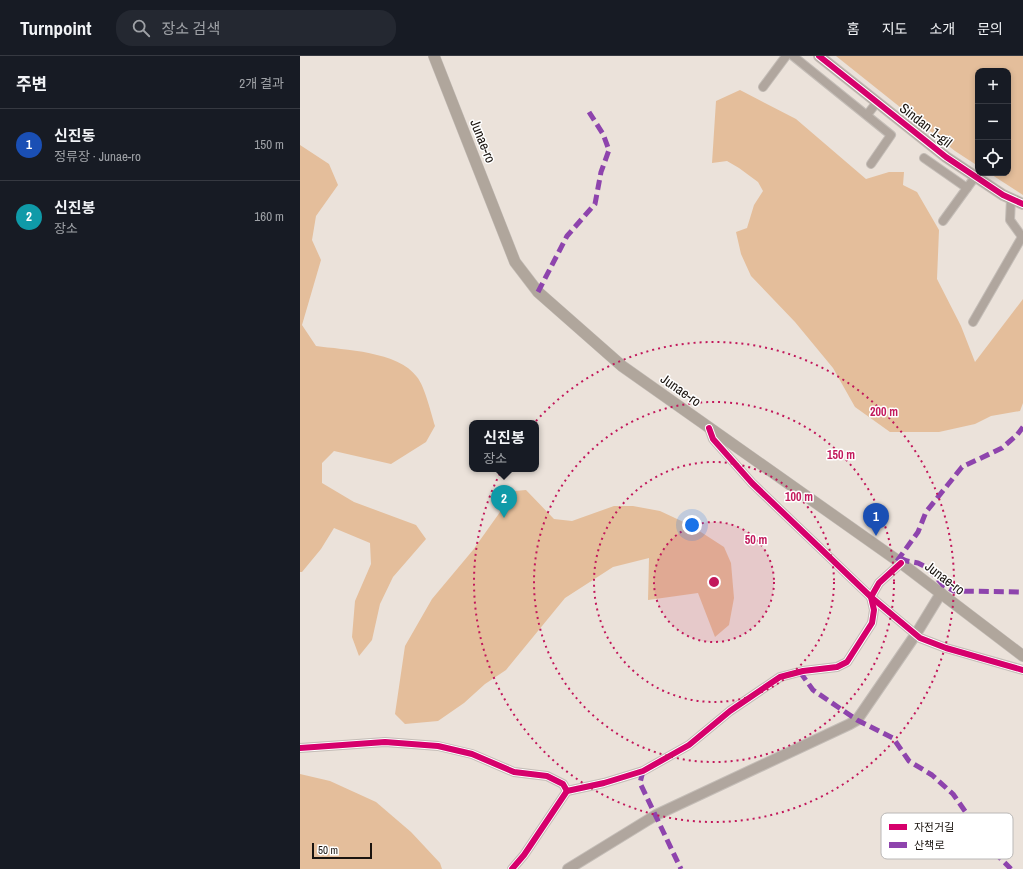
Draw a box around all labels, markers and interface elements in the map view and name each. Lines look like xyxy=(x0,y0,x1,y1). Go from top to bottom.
search box xyxy=(116,10,396,46)
text: Turnpoint xyxy=(20,15,92,41)
icon: search xyxy=(130,17,152,39)
text: 장소 검색 xyxy=(162,18,220,39)
text: 홈 xyxy=(847,20,860,38)
text: 지도 xyxy=(882,20,907,38)
text: 소개 xyxy=(929,20,955,38)
text: 문의 xyxy=(977,20,1003,38)
map controls xyxy=(975,68,1011,176)
button: + xyxy=(975,68,1011,104)
text: 주변 xyxy=(16,72,47,95)
text: 2개 결과 xyxy=(239,75,284,92)
street label: Sindan 1-gil xyxy=(896,99,956,151)
button: − xyxy=(975,104,1011,140)
street label: Junae-ro xyxy=(466,117,500,165)
text: 신진동 xyxy=(54,125,95,146)
text: 1 xyxy=(26,136,32,153)
text: 150 m xyxy=(254,136,284,153)
button: locate xyxy=(975,140,1011,176)
text: 정류장 · Junae-ro xyxy=(54,148,141,165)
text: 신진봉 xyxy=(54,197,95,218)
text: 2 xyxy=(26,208,32,225)
text: 160 m xyxy=(254,208,284,225)
text: 장소 xyxy=(54,220,78,237)
street label: Junae-ro xyxy=(657,370,705,410)
text: 200 m xyxy=(870,404,898,420)
popup xyxy=(469,420,539,472)
text: 신진봉 xyxy=(483,427,525,448)
text: 150 m xyxy=(827,447,855,463)
text: 장소 xyxy=(483,450,507,467)
pin: 2 xyxy=(491,485,517,518)
text: 100 m xyxy=(785,489,813,505)
pin: 1 xyxy=(863,503,889,536)
your location xyxy=(682,515,702,535)
text: 50 m xyxy=(745,532,767,548)
street label: Junae-ro xyxy=(921,557,969,599)
centre of rings xyxy=(707,575,721,589)
legend xyxy=(881,813,1013,859)
text: 자전거길 xyxy=(914,820,954,834)
text: 산책로 xyxy=(914,838,944,852)
scale bar xyxy=(312,841,372,860)
text: 50 m xyxy=(318,843,338,857)

